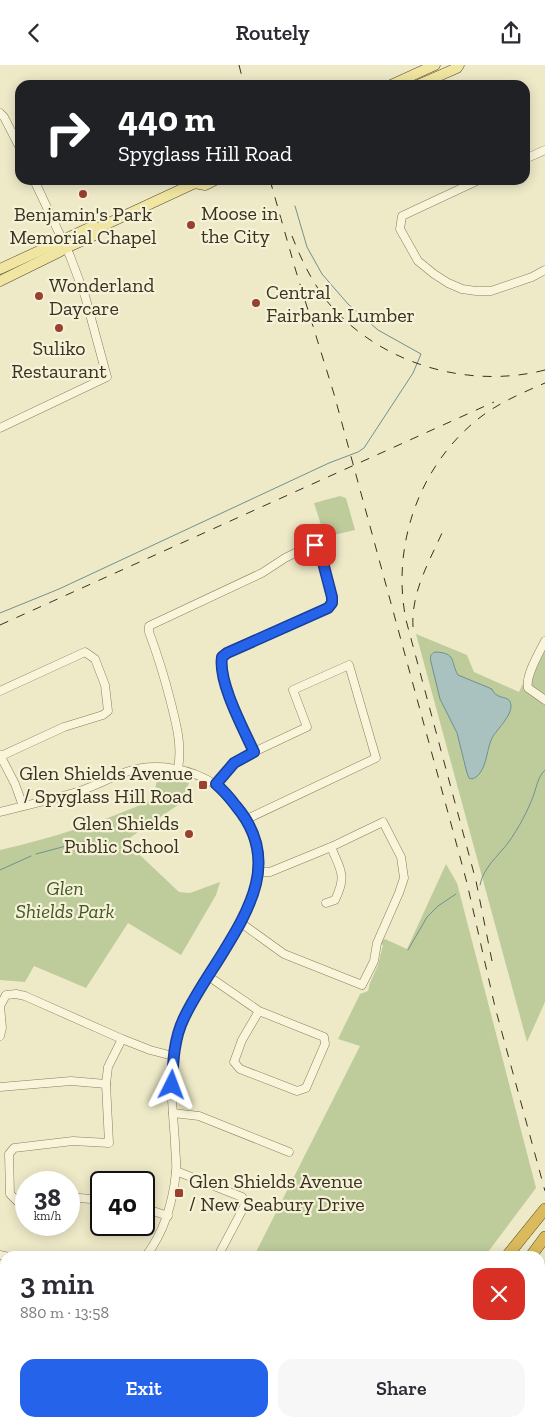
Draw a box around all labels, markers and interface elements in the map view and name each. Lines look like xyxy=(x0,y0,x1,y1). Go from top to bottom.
icon: back xyxy=(20,19,48,47)
text: Routely xyxy=(235,19,310,46)
icon: share xyxy=(497,19,525,47)
text: 440 m xyxy=(118,98,215,140)
icon: right xyxy=(35,100,100,165)
text: Spyglass Hill Road xyxy=(118,140,292,167)
marker: Benjamin's Park Memorial Chapel xyxy=(77,188,89,200)
place label: Moose in the City xyxy=(201,201,279,248)
place label: Benjamin's Park Memorial Chapel xyxy=(9,202,157,249)
marker: Moose in the City xyxy=(185,219,197,231)
place label: Wonderland Daycare xyxy=(49,273,155,320)
place label: Central Fairbank Lumber xyxy=(266,280,415,327)
marker: Wonderland Daycare xyxy=(33,290,45,302)
marker: Central Fairbank Lumber xyxy=(250,297,262,309)
marker: Suliko Restaurant xyxy=(53,322,65,334)
place label: Suliko Restaurant xyxy=(11,336,107,383)
pin xyxy=(294,524,336,566)
icon: arrive xyxy=(301,531,329,559)
place label: Glen Shields Avenue / Spyglass Hill Road xyxy=(19,761,193,808)
marker: Glen Shields Avenue / Spyglass Hill Road xyxy=(197,779,209,791)
place label: Glen Shields Public School xyxy=(64,811,179,858)
marker: Glen Shields Public School xyxy=(183,828,195,840)
park label: Glen Shields Park xyxy=(16,876,115,923)
position arrow xyxy=(145,1058,197,1110)
place label: Glen Shields Avenue / New Seabury Drive xyxy=(189,1169,365,1216)
speed limit sign: 40 xyxy=(90,1171,155,1236)
text: 38 xyxy=(34,1182,61,1212)
marker: Glen Shields Avenue / New Seabury Drive xyxy=(173,1187,185,1199)
text: km/h xyxy=(34,1209,61,1223)
text: 3 min xyxy=(20,1266,94,1302)
button: close xyxy=(473,1268,525,1320)
text: 880 m · 13:58 xyxy=(20,1303,109,1322)
button: Exit xyxy=(20,1359,268,1417)
button: Share xyxy=(278,1359,525,1417)

